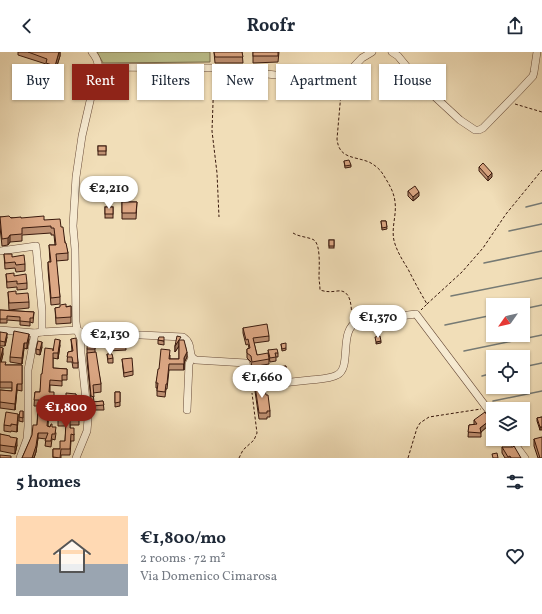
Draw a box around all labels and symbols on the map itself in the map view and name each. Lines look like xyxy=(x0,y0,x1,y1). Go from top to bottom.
pin: €2,210 xyxy=(76,176,142,210)
north arrow xyxy=(486,298,530,342)
pin: €1,370 xyxy=(345,305,411,339)
pin: €2,130 xyxy=(77,322,143,356)
pin: €1,660 xyxy=(229,365,295,399)
pin: €1,800 xyxy=(33,395,99,429)

